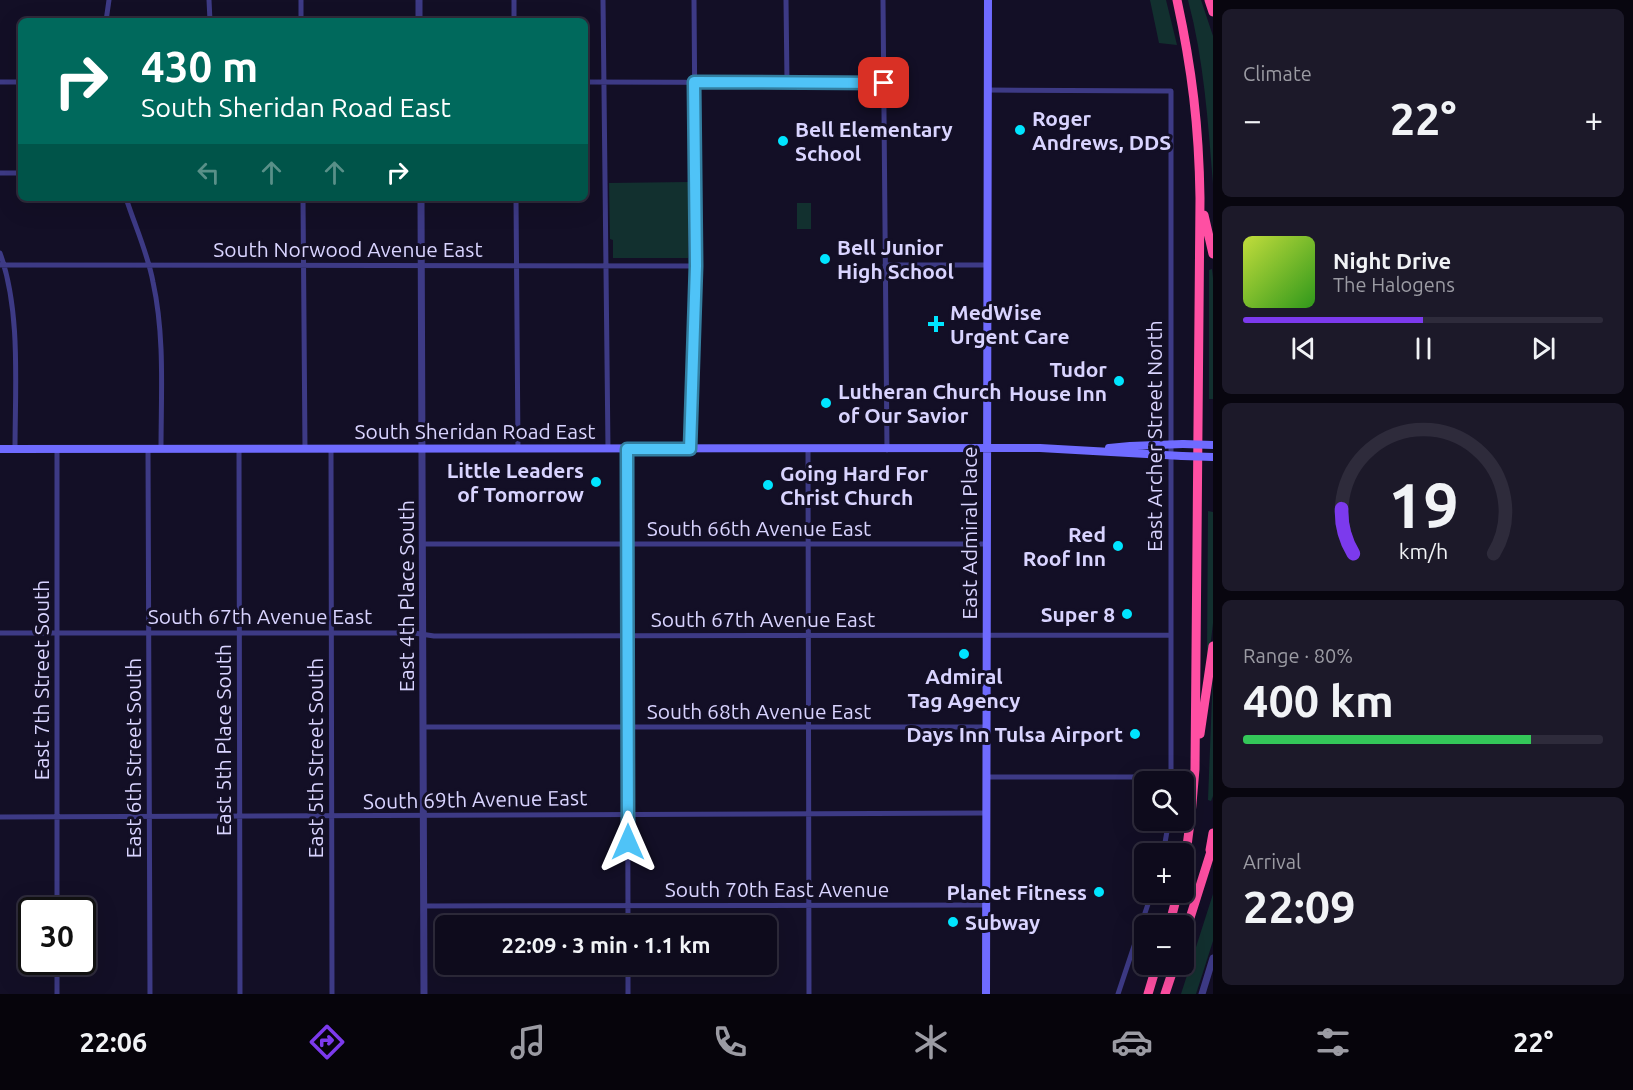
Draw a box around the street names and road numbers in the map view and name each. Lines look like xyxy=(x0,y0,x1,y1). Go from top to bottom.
street label: South Norwood Avenue East xyxy=(213,237,483,261)
street label: East Archer Street North xyxy=(1142,320,1166,552)
street label: South Sheridan Road East xyxy=(355,419,596,443)
street label: East Admiral Place xyxy=(957,446,981,620)
street label: East 4th Place South xyxy=(394,500,418,692)
street label: South 66th Avenue East xyxy=(647,516,871,540)
street label: East 7th Street South xyxy=(29,580,53,780)
street label: South 67th Avenue East xyxy=(148,604,372,628)
street label: South 67th Avenue East xyxy=(651,607,875,631)
street label: East 5th Place South xyxy=(211,644,235,836)
street label: East 6th Street South xyxy=(121,658,145,858)
street label: East 5th Street South xyxy=(303,658,327,858)
street label: South 68th Avenue East xyxy=(647,699,871,723)
street label: South 69th Avenue East xyxy=(363,785,587,813)
street label: South 70th East Avenue xyxy=(665,877,889,901)

